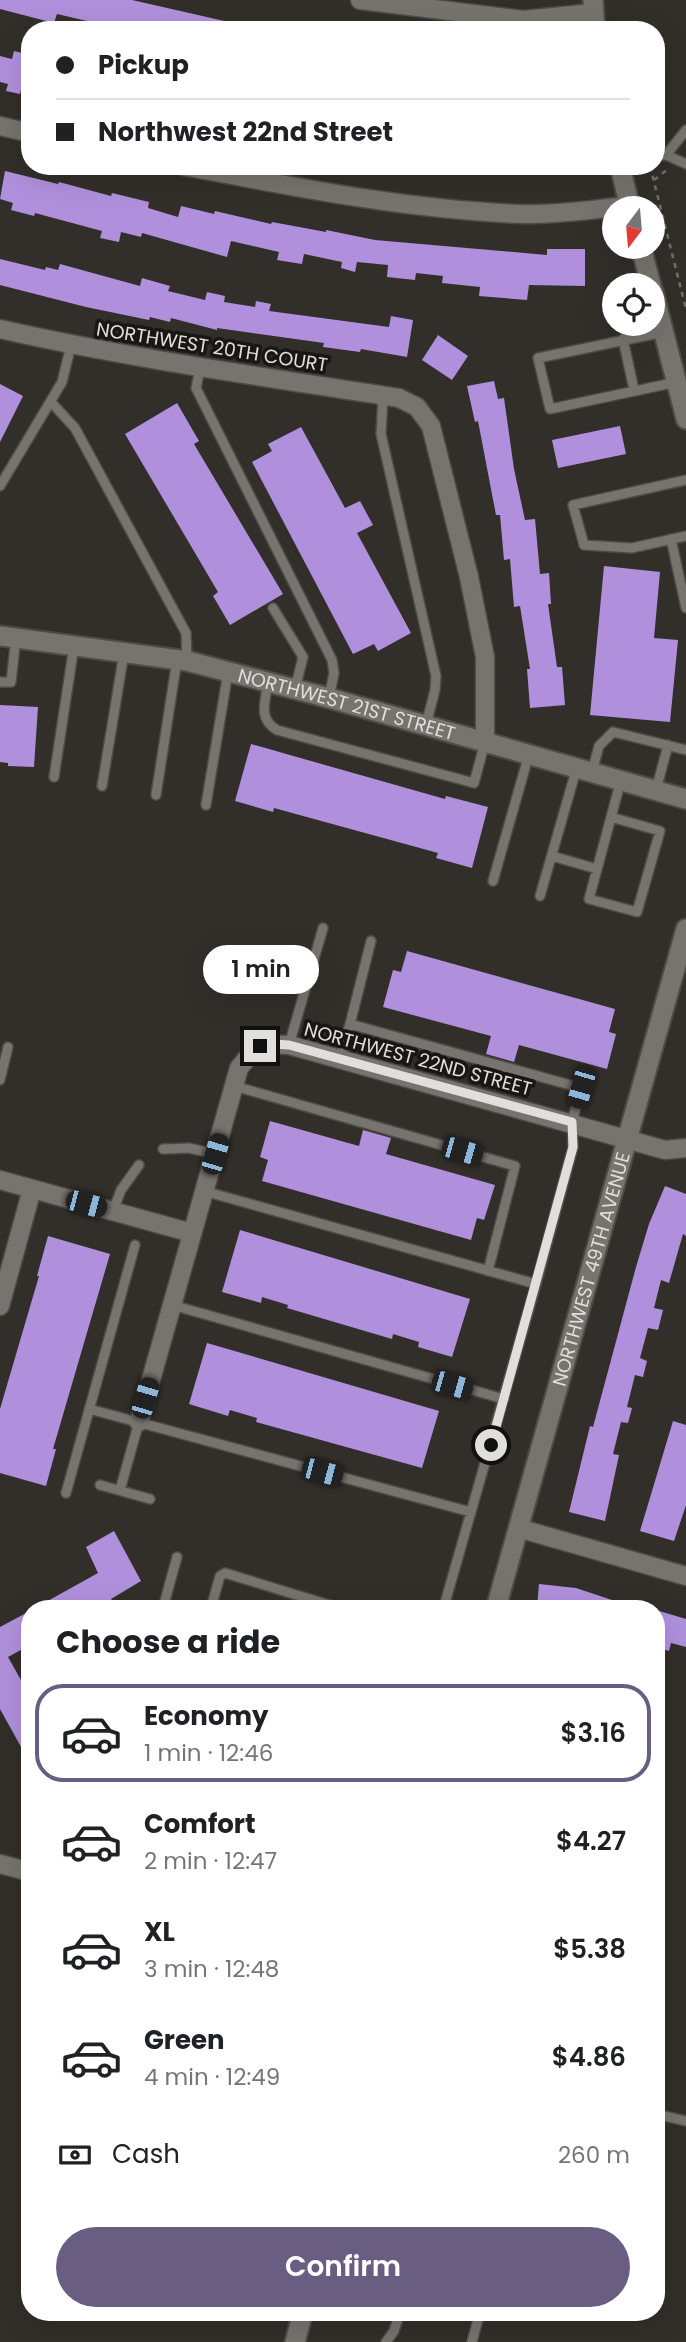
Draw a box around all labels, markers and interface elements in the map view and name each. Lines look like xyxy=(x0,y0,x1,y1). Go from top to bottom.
text: Pickup xyxy=(98,47,189,83)
text: Northwest 22nd Street xyxy=(98,114,393,150)
north arrow xyxy=(602,196,665,259)
map controls xyxy=(602,196,665,336)
button: locate xyxy=(602,273,665,336)
street label: NORTHWEST 20TH COURT xyxy=(94,315,330,379)
street label: NORTHWEST 21ST STREET xyxy=(235,661,459,747)
callout: 1 min xyxy=(202,944,318,993)
text: 1 min xyxy=(231,953,291,985)
street label: NORTHWEST 22ND STREET xyxy=(301,1016,535,1102)
route end xyxy=(244,1030,276,1062)
car xyxy=(566,1065,597,1111)
car xyxy=(200,1131,231,1177)
car xyxy=(439,1135,486,1167)
street label: NORTHWEST 49TH AVENUE xyxy=(545,1149,636,1389)
car xyxy=(63,1188,110,1220)
car xyxy=(429,1369,476,1401)
car xyxy=(130,1375,161,1421)
route start xyxy=(475,1429,507,1461)
car xyxy=(299,1456,346,1488)
text: Choose a ride xyxy=(56,1619,280,1664)
text: Economy xyxy=(144,1698,268,1734)
icon: car xyxy=(60,1702,123,1765)
text: $3.16 xyxy=(561,1715,626,1751)
text: 1 min · 12:46 xyxy=(144,1737,273,1769)
text: Comfort xyxy=(144,1806,256,1842)
icon: car xyxy=(60,1810,123,1873)
text: $4.27 xyxy=(556,1823,626,1859)
text: 2 min · 12:47 xyxy=(144,1845,277,1877)
text: XL xyxy=(144,1914,175,1950)
icon: car xyxy=(60,1918,123,1981)
text: $5.38 xyxy=(553,1931,626,1967)
text: 3 min · 12:48 xyxy=(144,1953,279,1985)
text: Green xyxy=(144,2022,225,2058)
icon: car xyxy=(60,2026,123,2089)
text: $4.86 xyxy=(552,2039,626,2075)
text: 4 min · 12:49 xyxy=(144,2061,280,2093)
icon: cash xyxy=(56,2136,94,2174)
text: Cash xyxy=(112,2136,180,2172)
text: 260 m xyxy=(558,2139,630,2171)
button: Confirm xyxy=(56,2227,630,2307)

